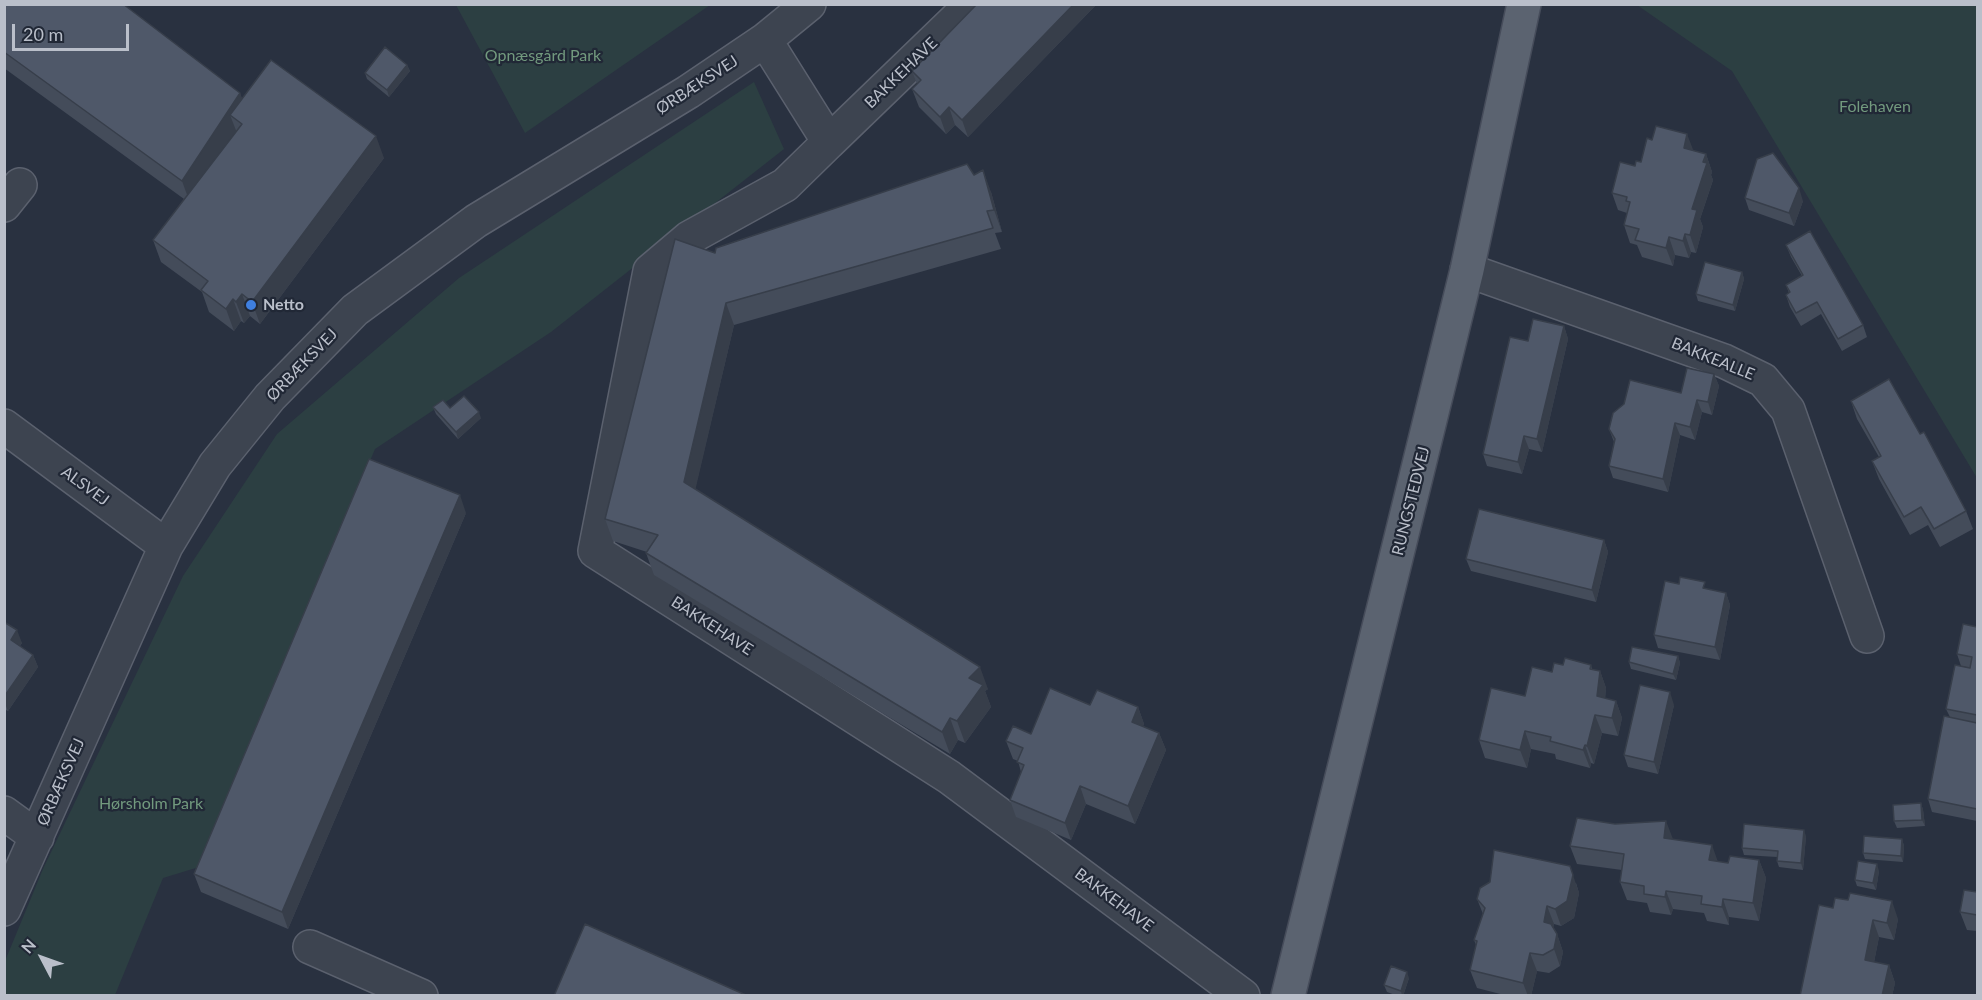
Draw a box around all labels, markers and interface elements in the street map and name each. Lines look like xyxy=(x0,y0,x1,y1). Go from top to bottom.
scale bar xyxy=(15,12,132,50)
text: 20 m xyxy=(23,23,63,45)
street label: BAKKEHAVE xyxy=(861,34,941,112)
park label: Opnæsgård Park xyxy=(485,46,601,66)
street label: ØRBÆKSVEJ xyxy=(652,51,742,119)
park label: Folehaven xyxy=(1839,97,1911,117)
place label: Netto xyxy=(263,295,304,315)
marker: Netto xyxy=(244,298,258,312)
street label: ØRBÆKSVEJ xyxy=(263,325,341,405)
street label: BAKKEALLE xyxy=(1669,334,1757,384)
street label: RUNGSTEDVEJ xyxy=(1388,445,1434,557)
street label: ALSVEJ xyxy=(57,462,113,510)
street label: BAKKEHAVE xyxy=(667,592,757,660)
street label: ØRBÆKSVEJ xyxy=(33,735,89,829)
park label: Hørsholm Park xyxy=(99,794,203,814)
street label: BAKKEHAVE xyxy=(1071,864,1157,936)
north arrow xyxy=(12,928,72,988)
text: N xyxy=(17,935,39,957)

